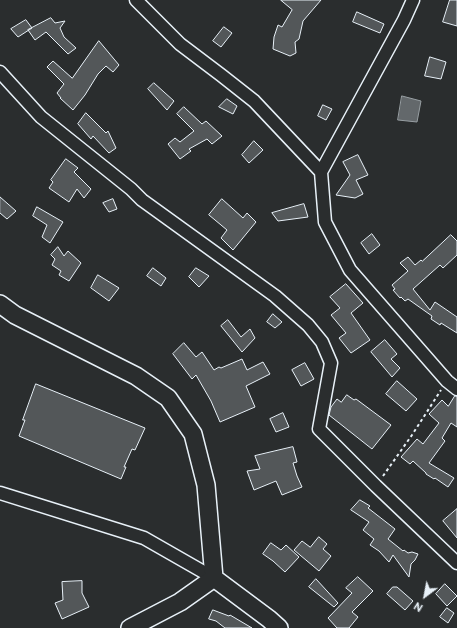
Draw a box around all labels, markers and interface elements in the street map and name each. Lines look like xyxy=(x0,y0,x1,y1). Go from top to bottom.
north arrow xyxy=(405,576,445,616)
text: N xyxy=(411,599,425,614)

